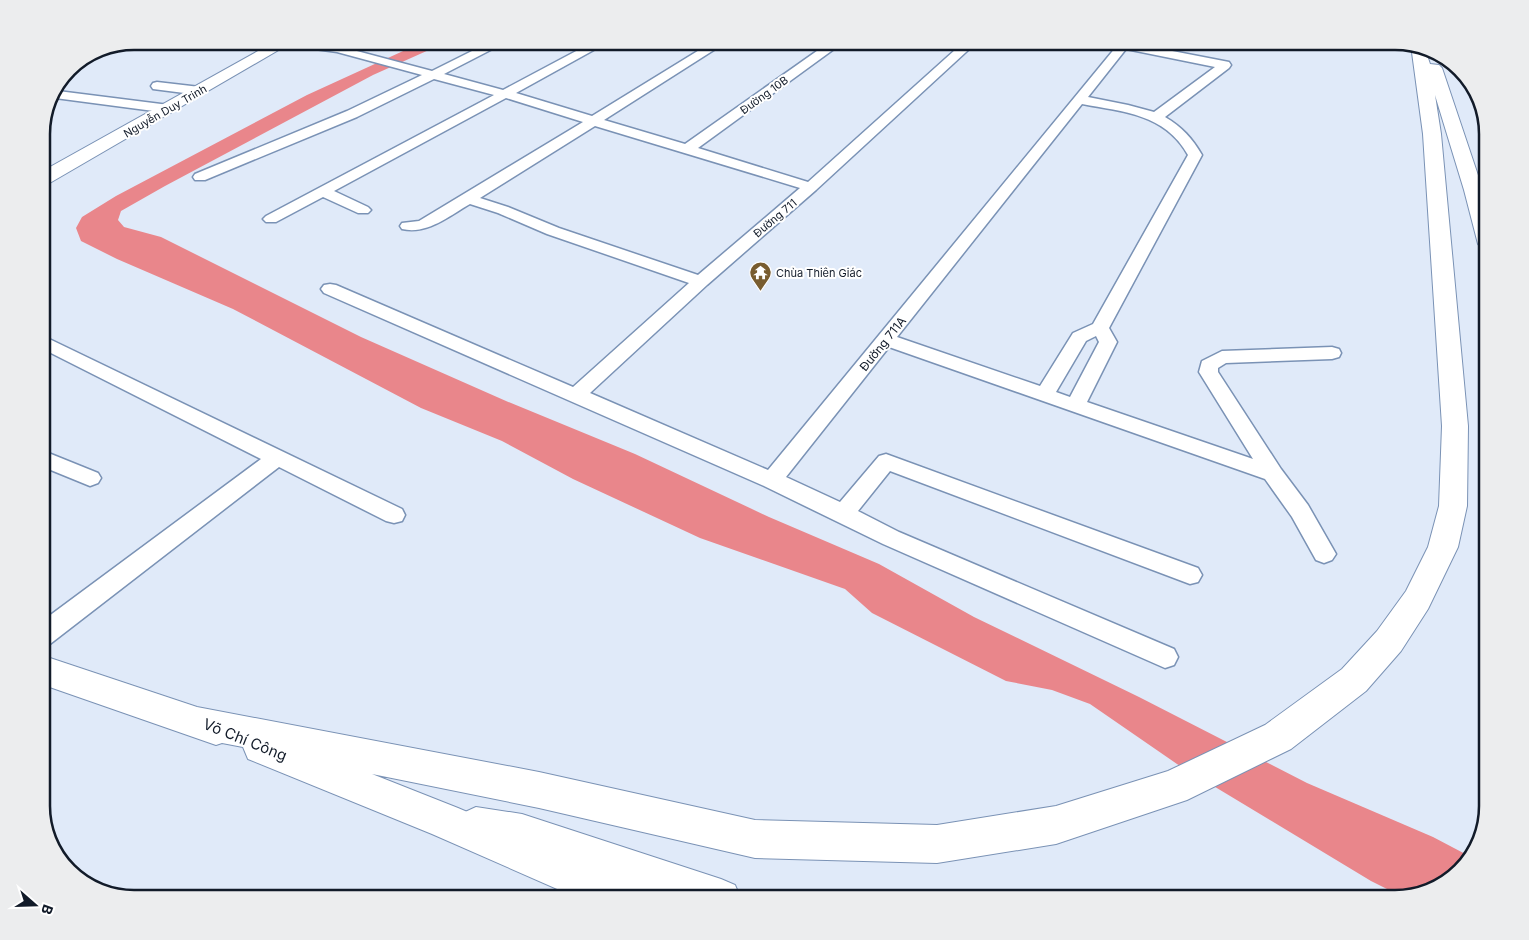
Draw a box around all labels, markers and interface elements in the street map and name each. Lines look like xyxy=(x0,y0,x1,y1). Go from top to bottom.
street label: Đường 10B xyxy=(737,73,791,117)
street label: Nguyễn Duy Trinh xyxy=(120,81,209,140)
street label: Đường 711 xyxy=(750,196,800,240)
temple icon: Chùa Thiên Giác xyxy=(748,261,772,292)
place label: Chùa Thiên Giác xyxy=(776,266,862,280)
street label: Đường 711A xyxy=(856,314,909,374)
street label: Võ Chí Công xyxy=(201,714,290,765)
north arrow xyxy=(10,880,60,930)
text: B xyxy=(38,902,57,917)

